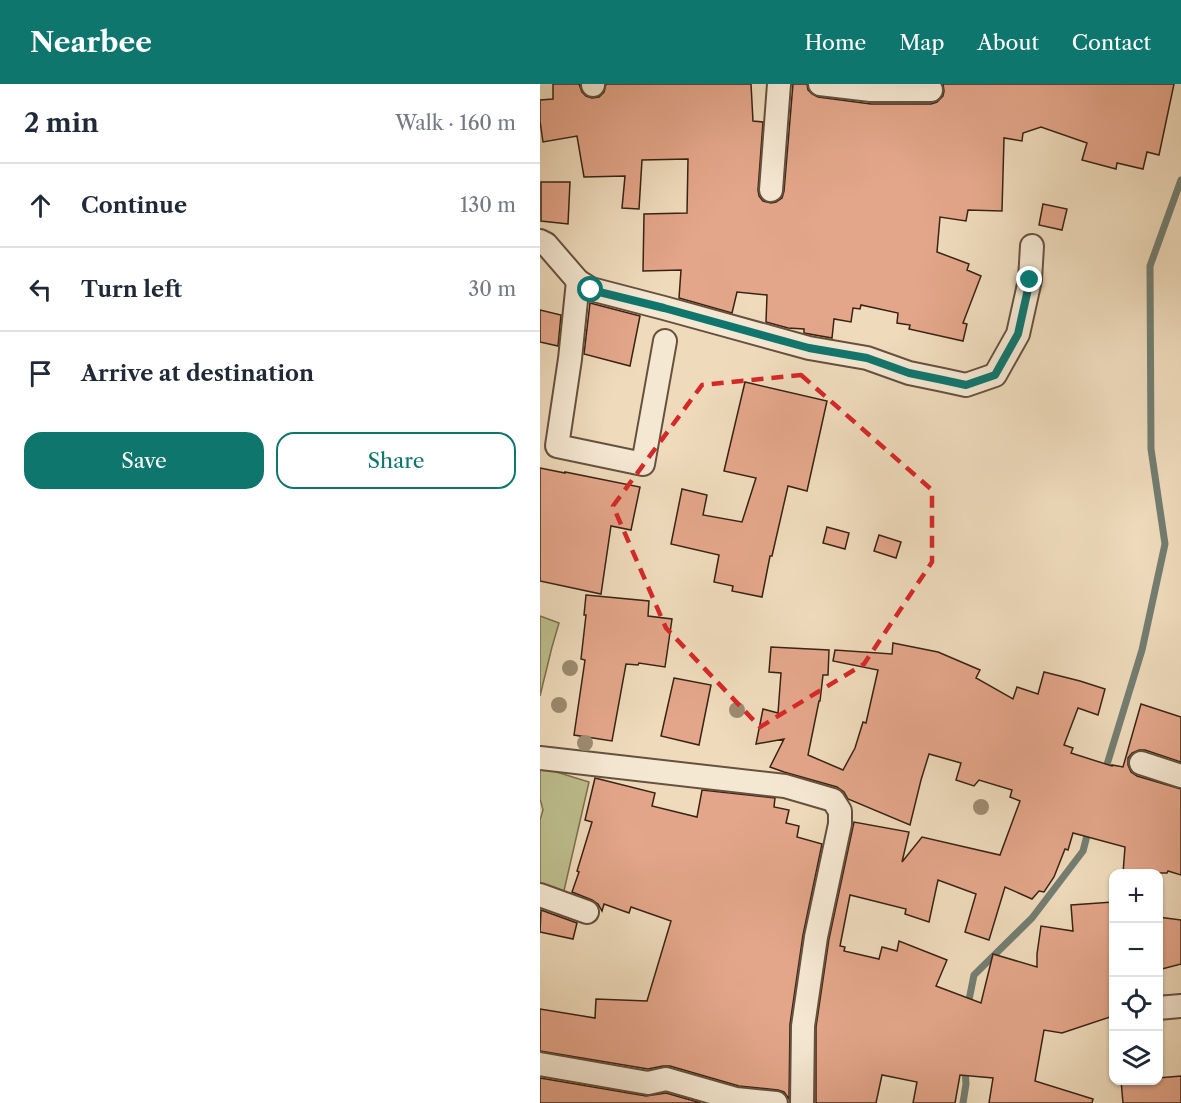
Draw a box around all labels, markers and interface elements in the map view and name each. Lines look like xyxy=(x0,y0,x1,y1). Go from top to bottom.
text: Nearbee xyxy=(30,25,152,59)
text: Home xyxy=(805,30,866,55)
text: Map xyxy=(899,30,944,55)
text: About xyxy=(977,30,1039,55)
text: Contact xyxy=(1072,30,1151,55)
text: 2 min xyxy=(24,107,99,139)
text: Walk · 160 m xyxy=(395,111,516,135)
icon: ahead xyxy=(24,189,57,222)
text: Continue xyxy=(81,192,187,219)
text: 130 m xyxy=(460,193,516,217)
route end xyxy=(1016,266,1042,292)
icon: left xyxy=(24,273,57,306)
text: Turn left xyxy=(81,276,182,303)
route start xyxy=(577,276,603,302)
text: 30 m xyxy=(468,277,516,301)
icon: arrive xyxy=(24,357,57,390)
text: Arrive at destination xyxy=(81,360,314,387)
button: Save xyxy=(24,432,264,489)
button: Share xyxy=(276,432,516,489)
map controls xyxy=(1109,869,1163,1085)
button: + xyxy=(1109,869,1163,923)
button: − xyxy=(1109,923,1163,977)
button: locate xyxy=(1109,977,1163,1031)
button: layers xyxy=(1109,1031,1163,1085)

